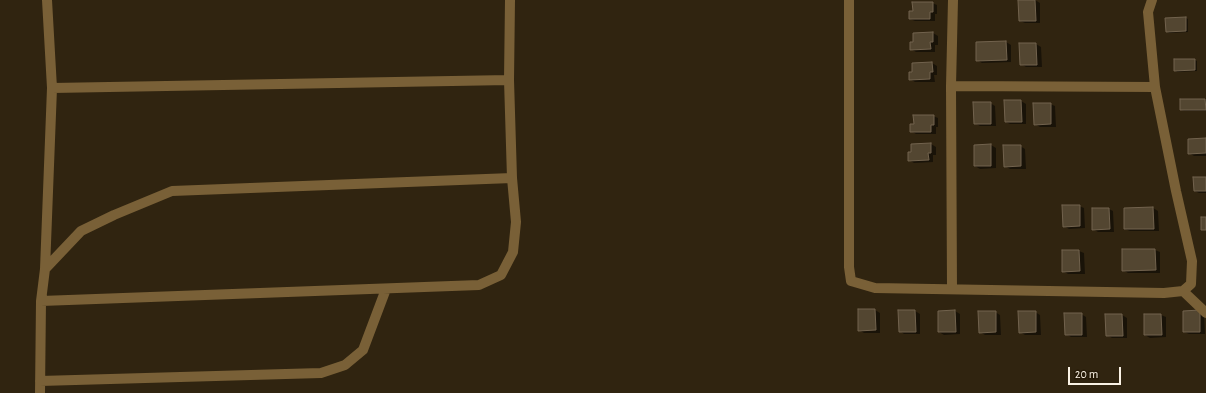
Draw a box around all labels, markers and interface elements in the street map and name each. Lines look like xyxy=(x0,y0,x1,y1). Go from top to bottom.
scale bar xyxy=(1070,359,1123,385)
text: 20 m xyxy=(1075,368,1098,380)

